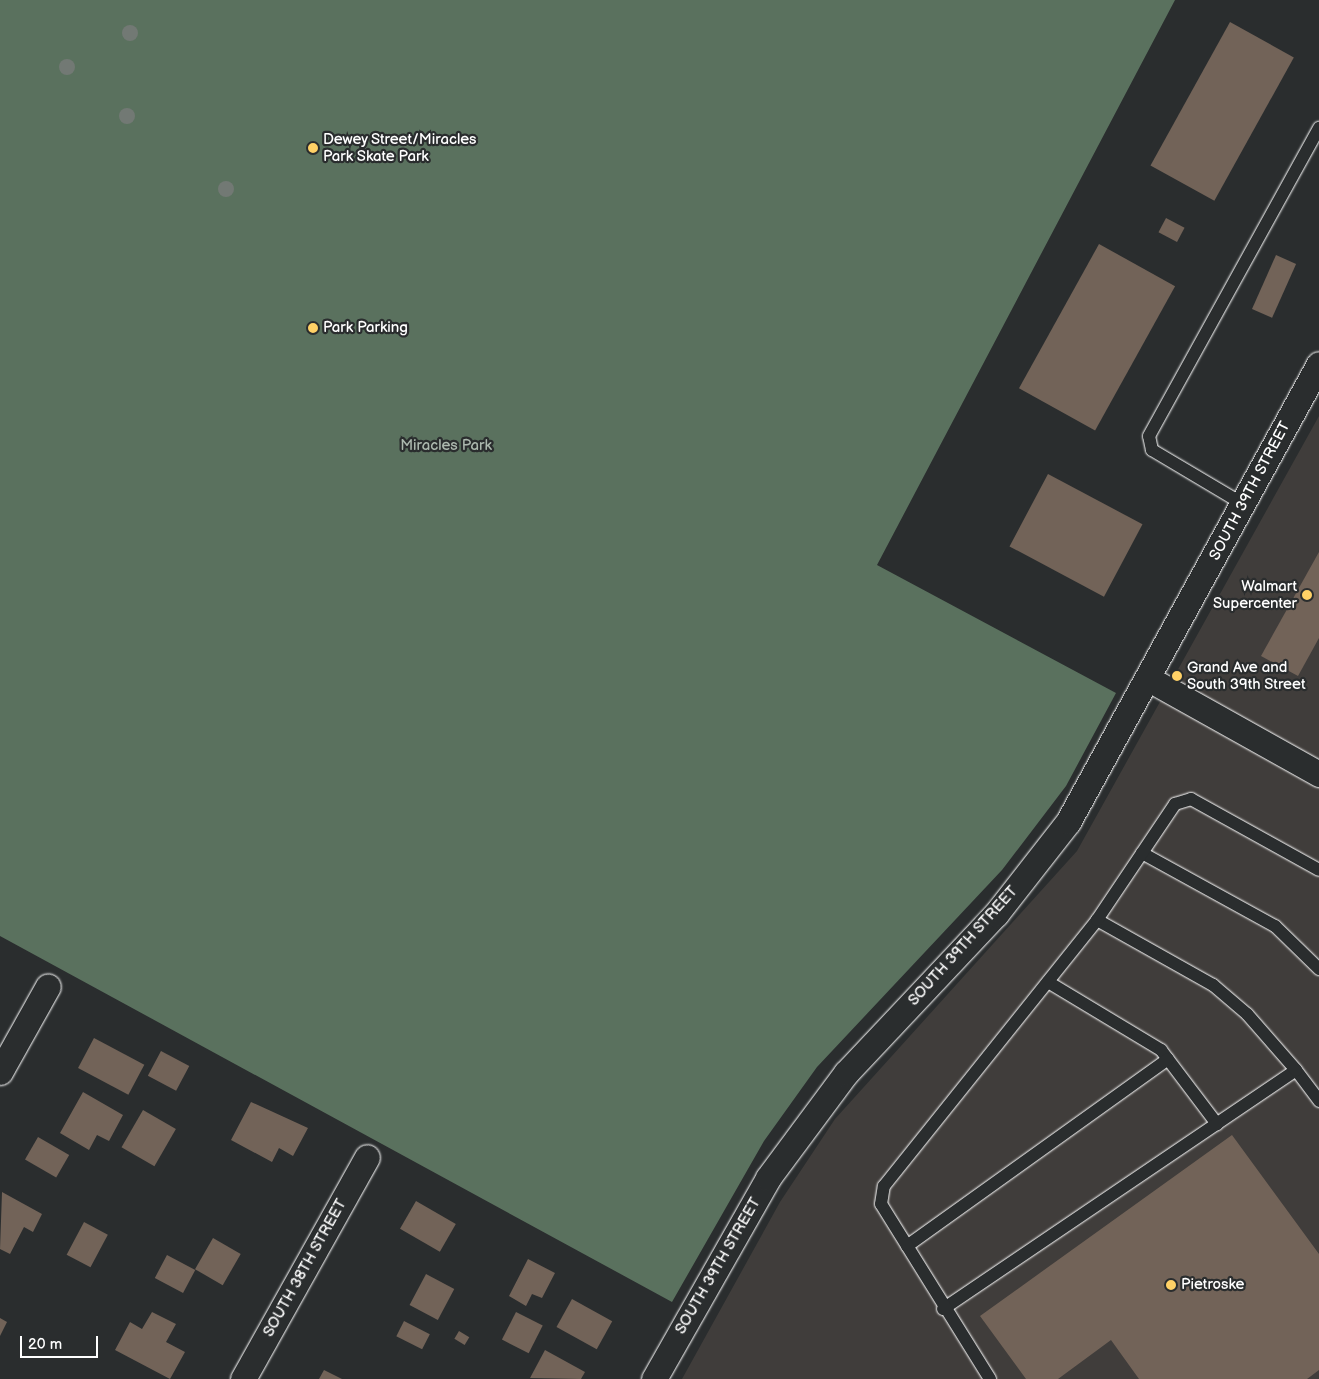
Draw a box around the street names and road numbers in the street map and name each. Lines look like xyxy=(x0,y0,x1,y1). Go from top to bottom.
street label: SOUTH 39TH STREET xyxy=(1206,418,1294,564)
street label: SOUTH 39TH STREET xyxy=(905,882,1021,1010)
street label: SOUTH 39TH STREET xyxy=(672,1195,764,1337)
street label: SOUTH 38TH STREET xyxy=(260,1196,350,1340)

